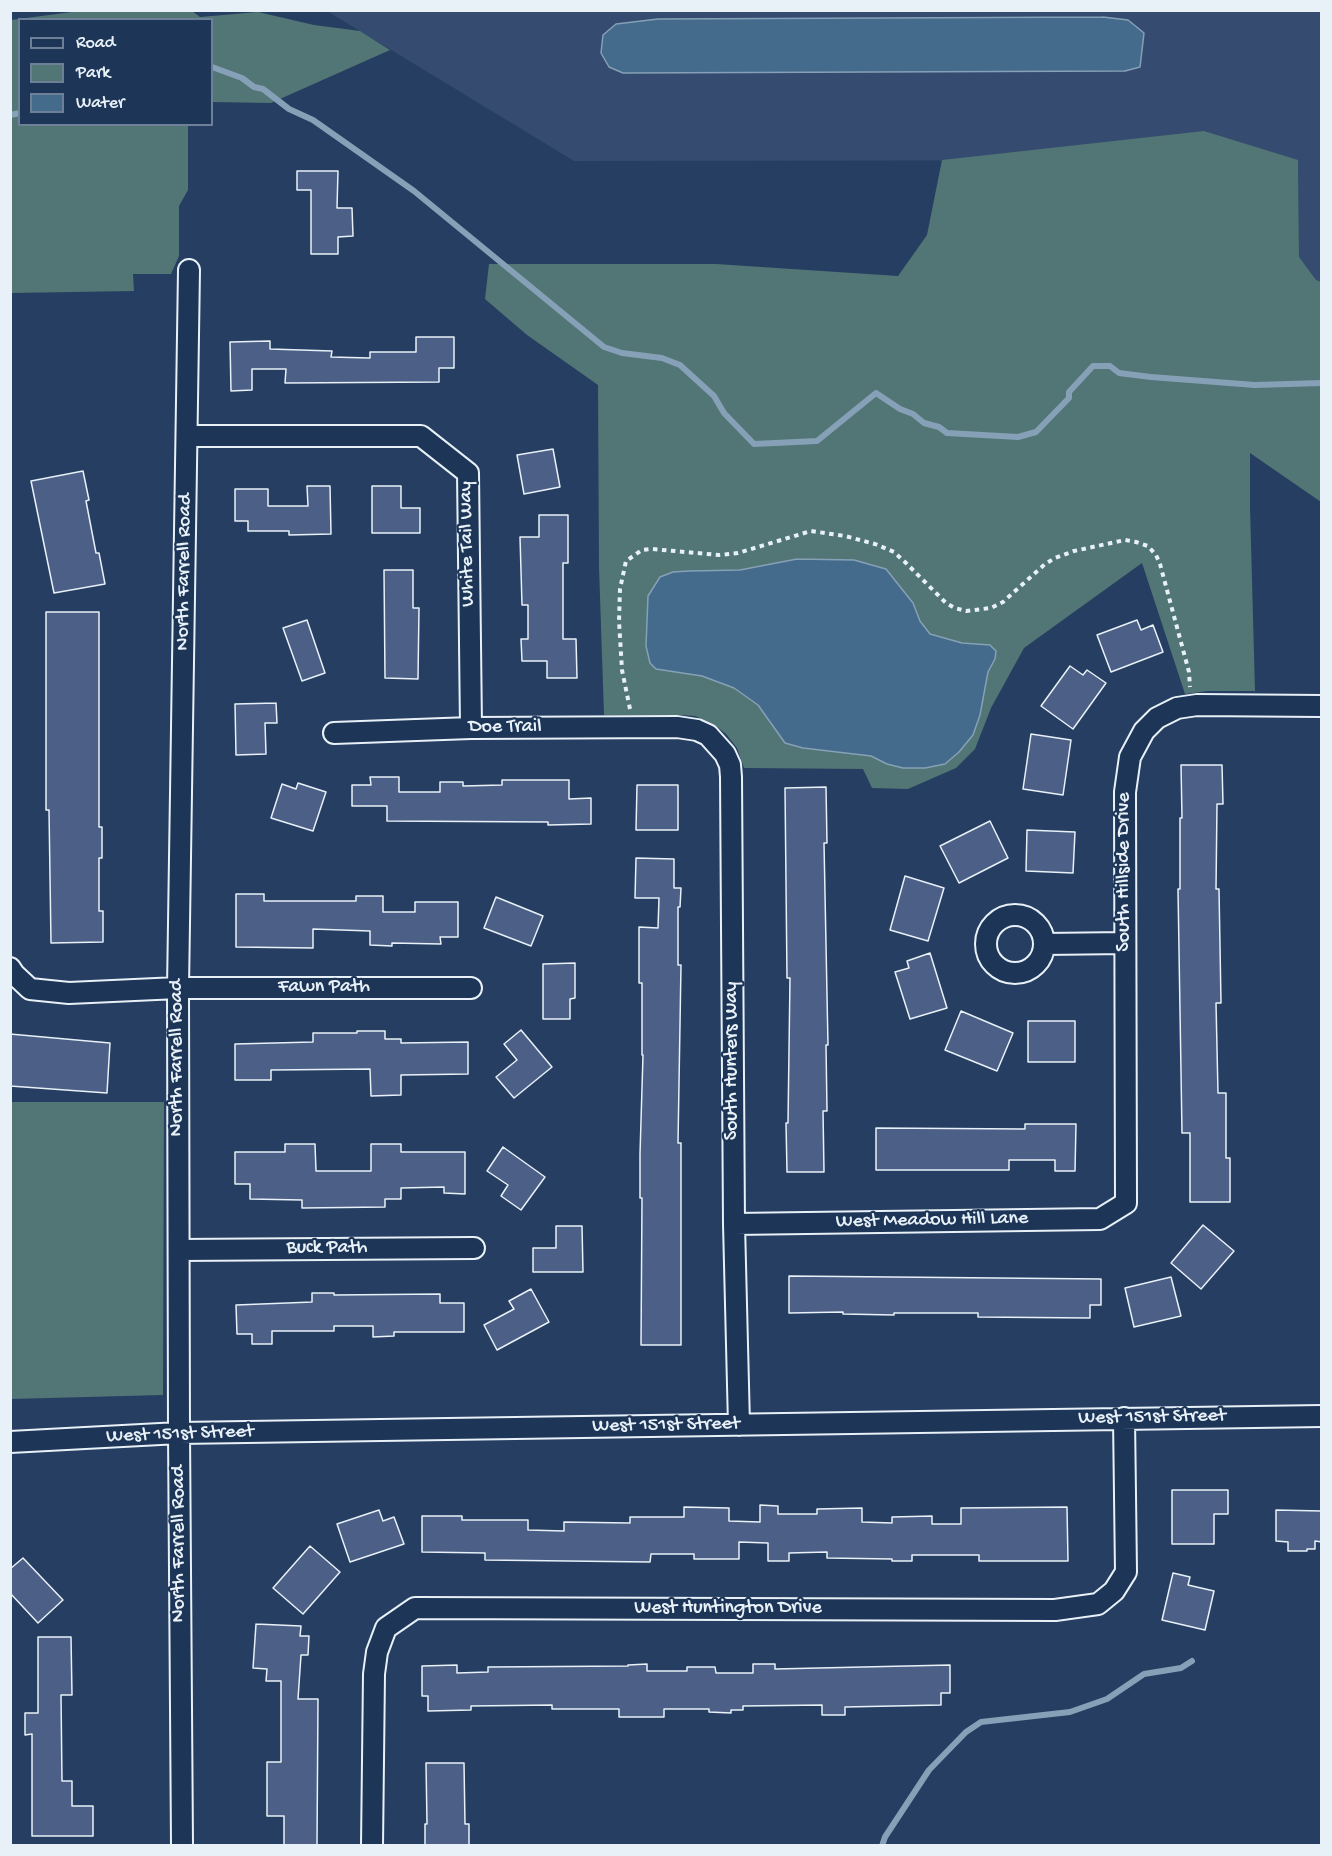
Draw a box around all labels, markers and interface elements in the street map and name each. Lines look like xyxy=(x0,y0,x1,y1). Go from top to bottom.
legend xyxy=(18,18,213,126)
text: Road xyxy=(76,33,115,54)
text: Park xyxy=(76,63,110,84)
text: Water xyxy=(76,93,124,114)
street label: White Tail Way xyxy=(455,481,481,607)
street label: North Farrell Road xyxy=(172,493,198,651)
street label: Doe Trail xyxy=(468,716,542,740)
street label: South Hillside Drive xyxy=(1113,792,1137,952)
street label: Fawn Path xyxy=(278,976,370,1000)
street label: North Farrell Road xyxy=(166,979,190,1137)
street label: South Hunters Way xyxy=(721,982,745,1140)
street label: West Meadow Hill Lane xyxy=(835,1207,1029,1235)
street label: Buck Path xyxy=(286,1237,368,1261)
street label: West 151st Street xyxy=(1078,1405,1226,1431)
street label: West 151st Street xyxy=(592,1413,740,1439)
street label: West 151st Street xyxy=(106,1420,254,1450)
street label: North Farrell Road xyxy=(168,1465,192,1623)
street label: West Huntington Drive xyxy=(634,1597,822,1621)

